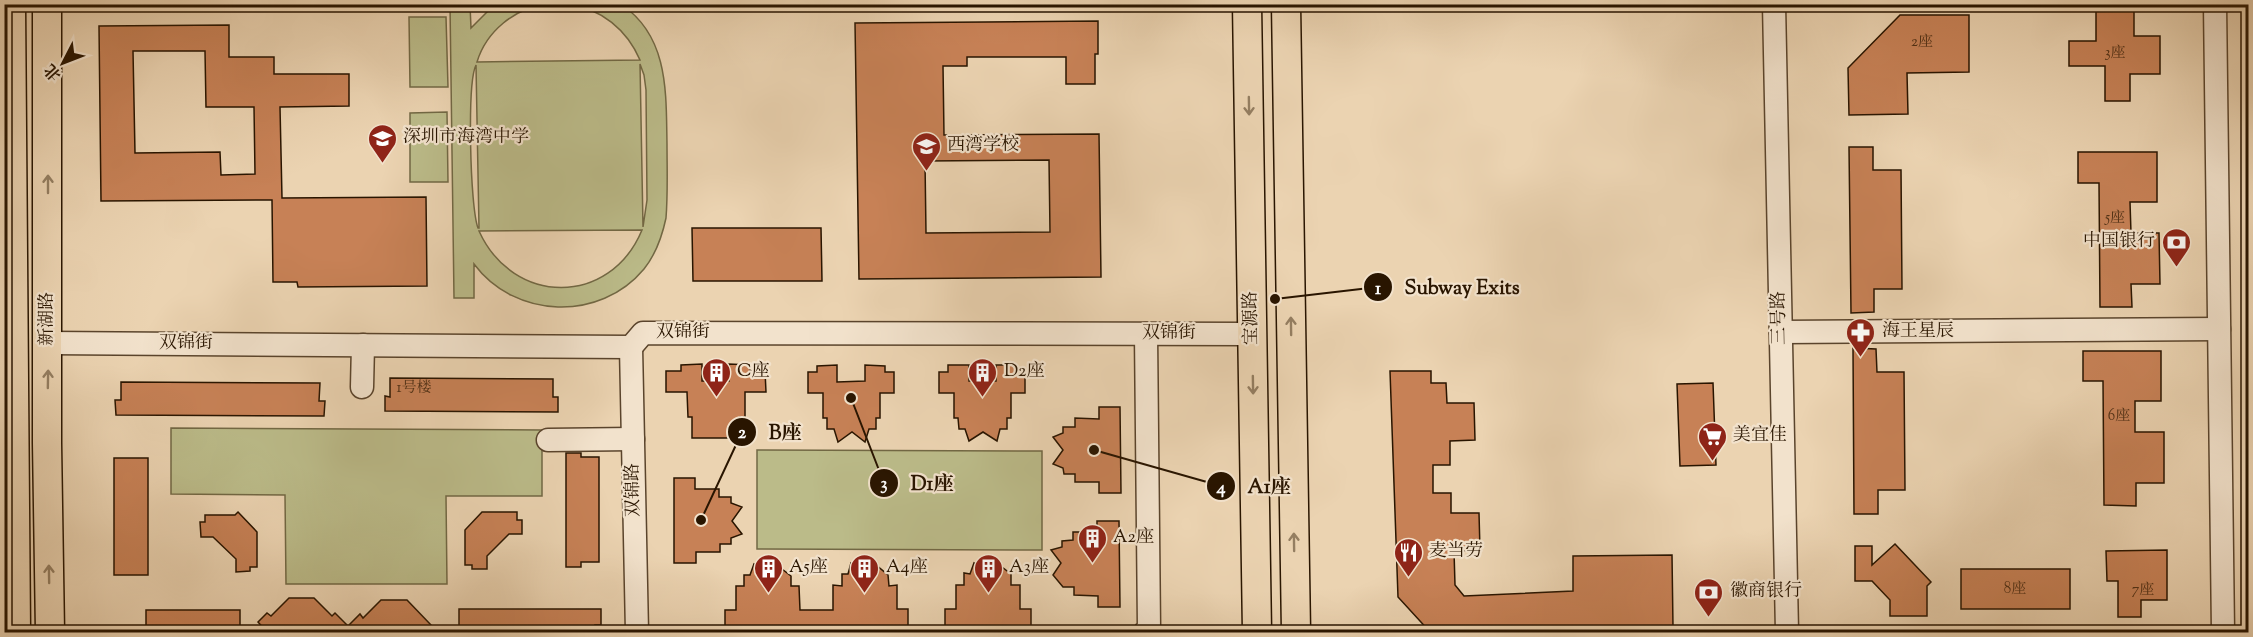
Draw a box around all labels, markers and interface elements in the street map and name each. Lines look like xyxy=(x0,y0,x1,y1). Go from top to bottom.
house number: 2座 xyxy=(1911,32,1933,53)
north arrow xyxy=(33,33,93,93)
house number: 3座 xyxy=(2104,43,2126,64)
text: 北 xyxy=(40,58,68,85)
one-way arrow xyxy=(1243,95,1255,115)
school or university icon: 深圳市海湾中学 xyxy=(366,122,398,164)
place label: 深圳市海湾中学 xyxy=(403,125,529,151)
school or university icon: 西湾学校 xyxy=(910,130,942,172)
place label: 西湾学校 xyxy=(947,133,1019,159)
one-way arrow xyxy=(42,175,54,195)
house number: 5座 xyxy=(2104,208,2125,229)
bank icon: 中国银行 xyxy=(2160,226,2192,268)
place label: 中国银行 xyxy=(2083,229,2155,255)
callout: Subway Exits xyxy=(1363,268,1532,306)
text: Subway Exits xyxy=(1404,275,1520,304)
text: 1 xyxy=(1375,277,1382,303)
street label: 宝源路 xyxy=(1239,291,1265,345)
street label: 三号路 xyxy=(1767,291,1793,345)
street label: 新湖路 xyxy=(35,292,61,346)
pharmacy icon: 海王星辰 xyxy=(1845,316,1877,358)
one-way arrow xyxy=(1285,317,1297,337)
place label: 海王星辰 xyxy=(1882,319,1954,345)
street label: 双锦街 xyxy=(656,320,710,346)
street label: 双锦街 xyxy=(1142,321,1196,347)
street label: 双锦街 xyxy=(159,331,213,357)
building icon: C座 xyxy=(700,356,732,398)
building icon: D2座 xyxy=(967,356,999,398)
place label: C座 xyxy=(737,359,770,385)
place label: D2座 xyxy=(1004,359,1045,385)
one-way arrow xyxy=(42,370,54,390)
one-way arrow xyxy=(1248,374,1259,394)
house number: 1号楼 xyxy=(396,378,432,399)
house number: 6座 xyxy=(2108,406,2130,427)
callout: B座 xyxy=(727,413,814,451)
text: B座 xyxy=(769,420,801,449)
supermarket icon: 美宜佳 xyxy=(1696,420,1728,462)
text: 2 xyxy=(738,421,747,447)
place label: 美宜佳 xyxy=(1733,423,1787,449)
street label: 双锦路 xyxy=(621,463,647,517)
callout: D1座 xyxy=(869,464,966,502)
callout: A1座 xyxy=(1206,467,1303,505)
text: D1座 xyxy=(911,471,953,500)
text: 3 xyxy=(880,472,888,498)
text: A1座 xyxy=(1247,474,1291,503)
text: 4 xyxy=(1215,476,1226,502)
building icon: A2座 xyxy=(1076,522,1108,564)
place label: A2座 xyxy=(1113,525,1154,551)
one-way arrow xyxy=(1289,533,1300,553)
restaurant icon: 麦当劳 xyxy=(1392,536,1424,578)
place label: 麦当劳 xyxy=(1429,539,1483,565)
building icon: A5座 xyxy=(752,552,784,594)
building icon: A4座 xyxy=(849,552,881,594)
building icon: A3座 xyxy=(972,552,1004,594)
place label: A5座 xyxy=(789,555,828,581)
place label: A4座 xyxy=(886,555,928,581)
place label: A3座 xyxy=(1009,555,1049,581)
one-way arrow xyxy=(43,565,55,585)
bank icon: 徽商银行 xyxy=(1693,576,1725,618)
place label: 徽商银行 xyxy=(1730,579,1802,605)
house number: 8座 xyxy=(2004,579,2026,600)
house number: 7座 xyxy=(2132,580,2154,601)

